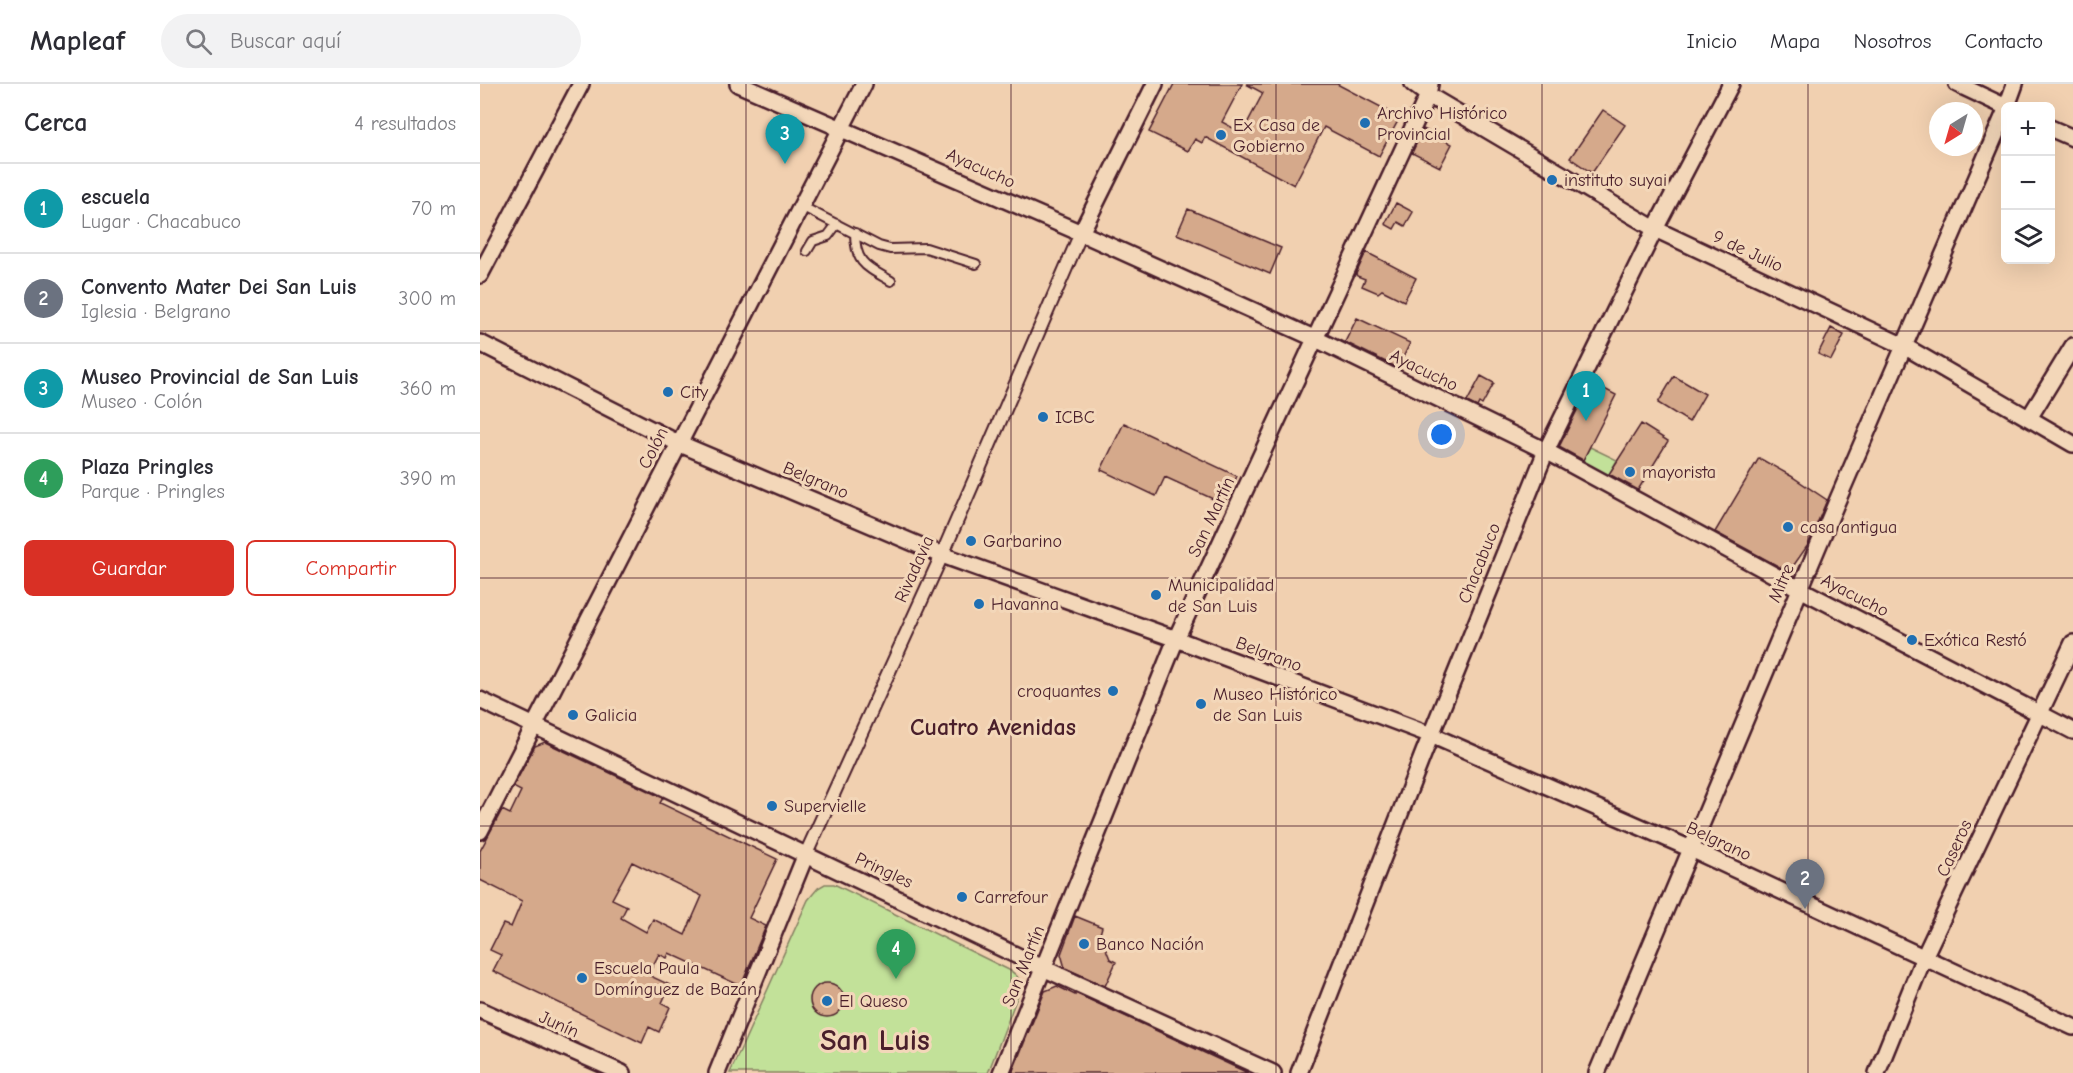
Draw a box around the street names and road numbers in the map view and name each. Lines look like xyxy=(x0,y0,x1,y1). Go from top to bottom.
street label: Ayacucho xyxy=(943,144,1019,193)
street label: 9 de Julio xyxy=(1709,226,1786,277)
street label: Ayacucho xyxy=(1386,345,1461,396)
street label: Colón xyxy=(634,424,673,473)
street label: Belgrano xyxy=(780,457,852,504)
street label: San Martín xyxy=(1184,474,1239,561)
street label: Chacabuco xyxy=(1454,520,1505,607)
street label: Rivadavia xyxy=(890,533,938,606)
street label: Mitre xyxy=(1764,561,1799,606)
street label: Ayacucho xyxy=(1817,569,1892,621)
street label: Belgrano xyxy=(1233,632,1305,677)
street label: Caseros xyxy=(1932,816,1977,880)
street label: Belgrano xyxy=(1683,817,1755,866)
street label: Pringles xyxy=(852,848,916,893)
street label: San Martín xyxy=(998,922,1049,1010)
street label: Junín xyxy=(536,1006,582,1042)

